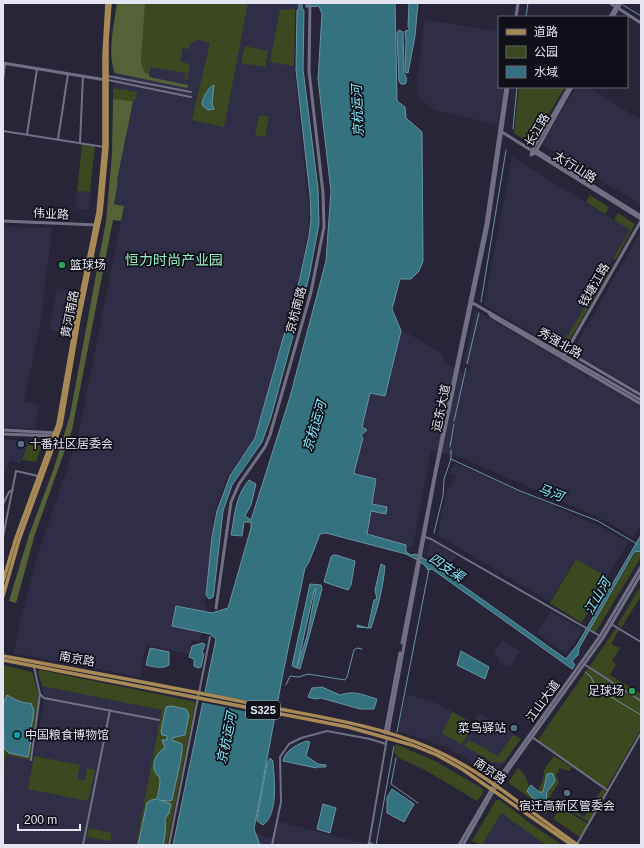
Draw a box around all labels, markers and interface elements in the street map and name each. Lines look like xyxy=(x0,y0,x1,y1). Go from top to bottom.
legend xyxy=(498,16,628,88)
text: 道路 xyxy=(534,25,558,39)
text: 公园 xyxy=(534,45,558,59)
text: 水域 xyxy=(534,65,558,79)
water label: 京杭运河 xyxy=(349,82,366,137)
street label: 长江路 xyxy=(522,111,552,149)
street label: 太行山路 xyxy=(551,148,599,186)
street label: 伟业路 xyxy=(33,206,69,222)
district label: 恒力时尚产业园 xyxy=(125,252,223,268)
place label: 篮球场 xyxy=(70,258,106,272)
marker: 篮球场 xyxy=(57,260,67,270)
street label: 钱塘江路 xyxy=(576,261,612,309)
street label: 京杭南路 xyxy=(283,285,309,335)
street label: 黄河南路 xyxy=(59,289,81,339)
street label: 秀强北路 xyxy=(536,325,584,361)
street label: 运东大道 xyxy=(429,383,453,433)
water label: 京杭运河 xyxy=(300,396,330,453)
place label: 十番社区居委会 xyxy=(29,437,113,451)
marker: 十番社区居委会 xyxy=(16,439,26,449)
water label: 马河 xyxy=(536,481,568,505)
water label: 四支渠 xyxy=(426,550,469,586)
water label: 江山河 xyxy=(581,573,615,617)
street label: 南京路 xyxy=(58,649,96,669)
street label: 江山大道 xyxy=(523,677,563,725)
place label: 足球场 xyxy=(588,684,624,698)
marker: 足球场 xyxy=(627,686,637,696)
road number: S325 xyxy=(246,701,280,719)
water label: 京杭运河 xyxy=(214,708,240,765)
place label: 菜鸟驿站 xyxy=(458,721,506,735)
marker: 菜鸟驿站 xyxy=(509,723,519,733)
place label: 中国粮食博物馆 xyxy=(25,728,109,742)
marker: 中国粮食博物馆 xyxy=(12,730,22,740)
street label: 南京路 xyxy=(471,755,509,787)
marker: 宿迁高新区管委会 xyxy=(562,788,572,798)
place label: 宿迁高新区管委会 xyxy=(519,799,615,813)
scale bar xyxy=(18,806,80,832)
text: 200 m xyxy=(24,813,57,827)

